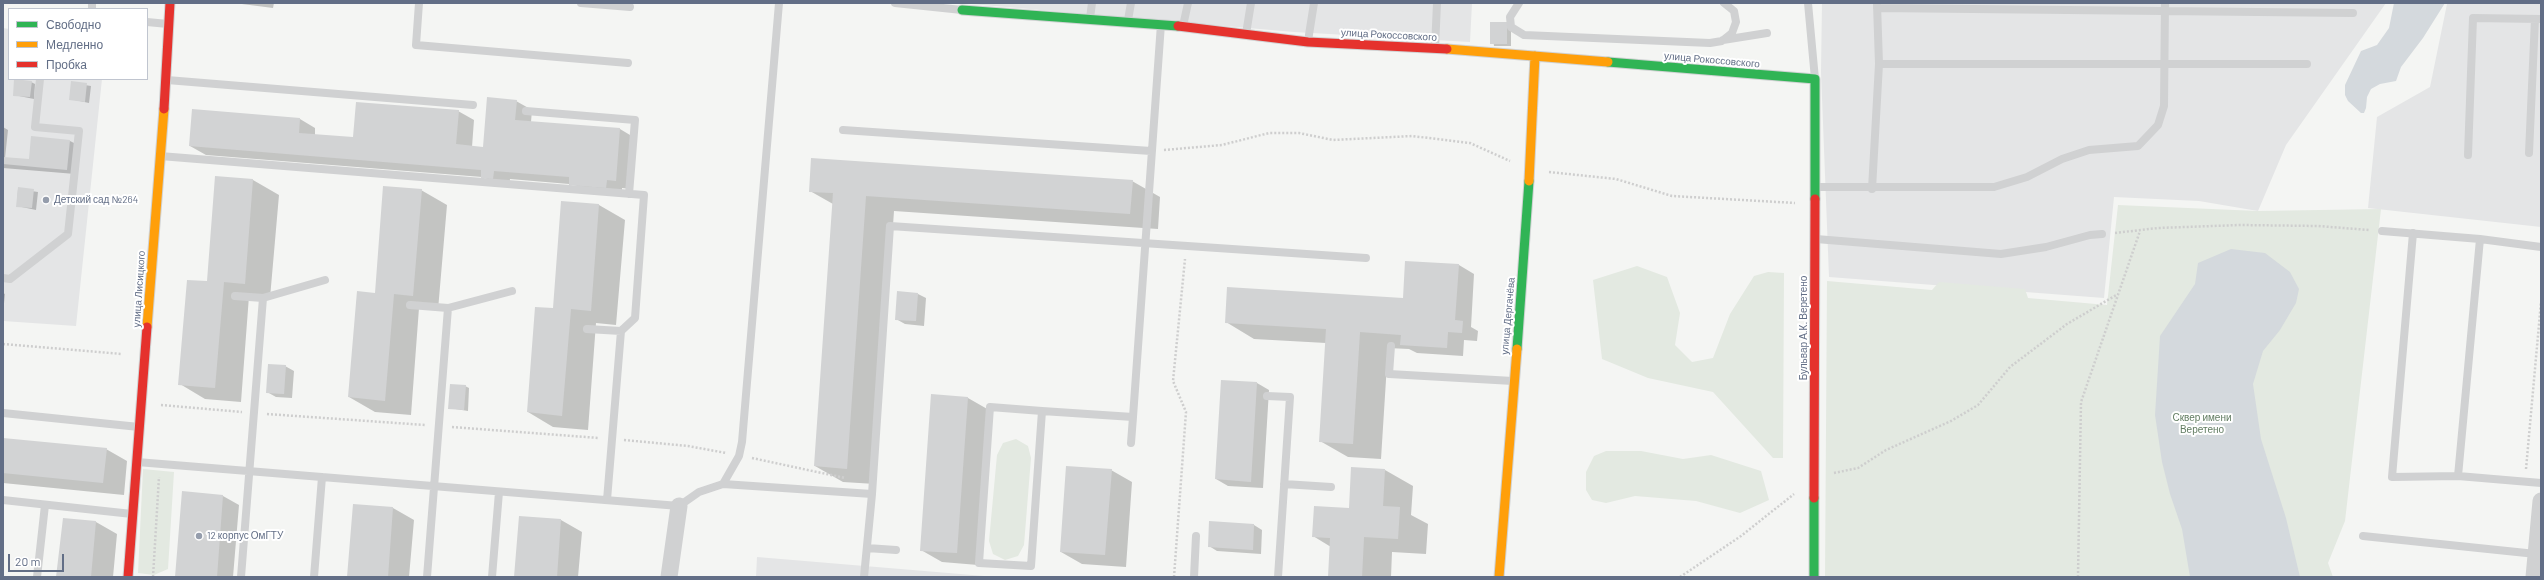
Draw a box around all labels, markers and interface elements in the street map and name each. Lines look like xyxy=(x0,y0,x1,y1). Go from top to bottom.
legend xyxy=(8,8,148,80)
text: Свободно xyxy=(46,17,101,31)
street label: улица Рокоссовского xyxy=(1341,26,1437,44)
text: Медленно xyxy=(46,37,103,51)
street label: улица Рокоссовского xyxy=(1664,50,1760,70)
text: Пробка xyxy=(46,57,87,71)
place label: Детский сад №264 xyxy=(54,194,138,206)
marker: Детский сад №264 xyxy=(41,195,51,205)
street label: улица Лисицкого xyxy=(130,250,148,328)
street label: Бульвар А.К. Веретено xyxy=(1798,276,1810,380)
street label: улица Дергачёва xyxy=(1499,277,1517,355)
park label: Сквер имени Веретено xyxy=(2172,412,2232,436)
place label: 12 корпус ОмГТУ xyxy=(207,530,283,542)
marker: 12 корпус ОмГТУ xyxy=(194,531,204,541)
scale bar xyxy=(10,546,66,572)
text: 20 m xyxy=(15,554,41,568)

